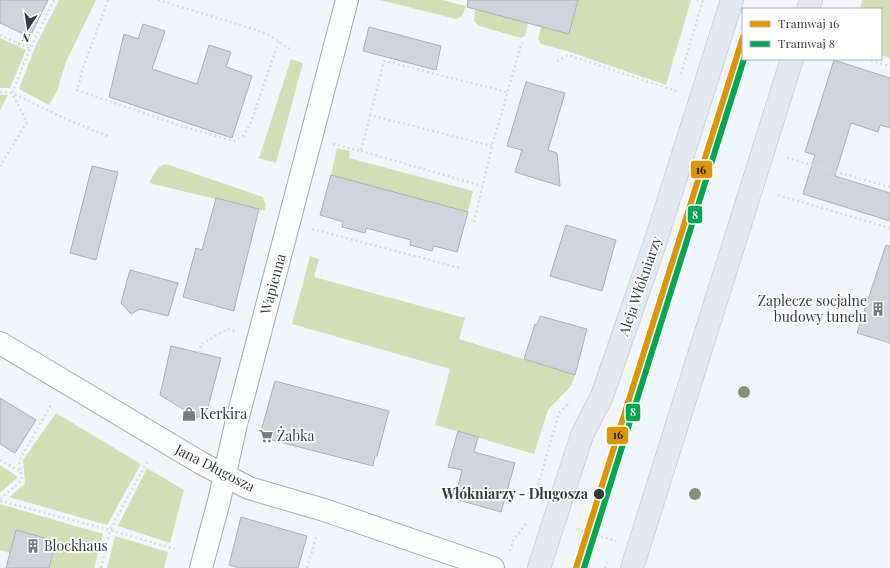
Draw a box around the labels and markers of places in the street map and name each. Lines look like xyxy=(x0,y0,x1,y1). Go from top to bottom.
place label: Zaplecze socjalne budowy tunelu xyxy=(758,291,867,326)
building icon: Zaplecze socjalne budowy tunelu xyxy=(870,301,886,317)
place label: Kerkira xyxy=(200,404,247,423)
shop icon: Kerkira xyxy=(181,406,197,422)
place label: Żabka xyxy=(277,426,315,445)
supermarket icon: Żabka xyxy=(258,428,274,444)
place label: Włókniarzy - Długosza xyxy=(441,484,589,503)
marker: Włókniarzy - Długosza xyxy=(592,487,606,501)
place label: Blockhaus xyxy=(44,536,108,555)
building icon: Blockhaus xyxy=(25,538,41,554)

